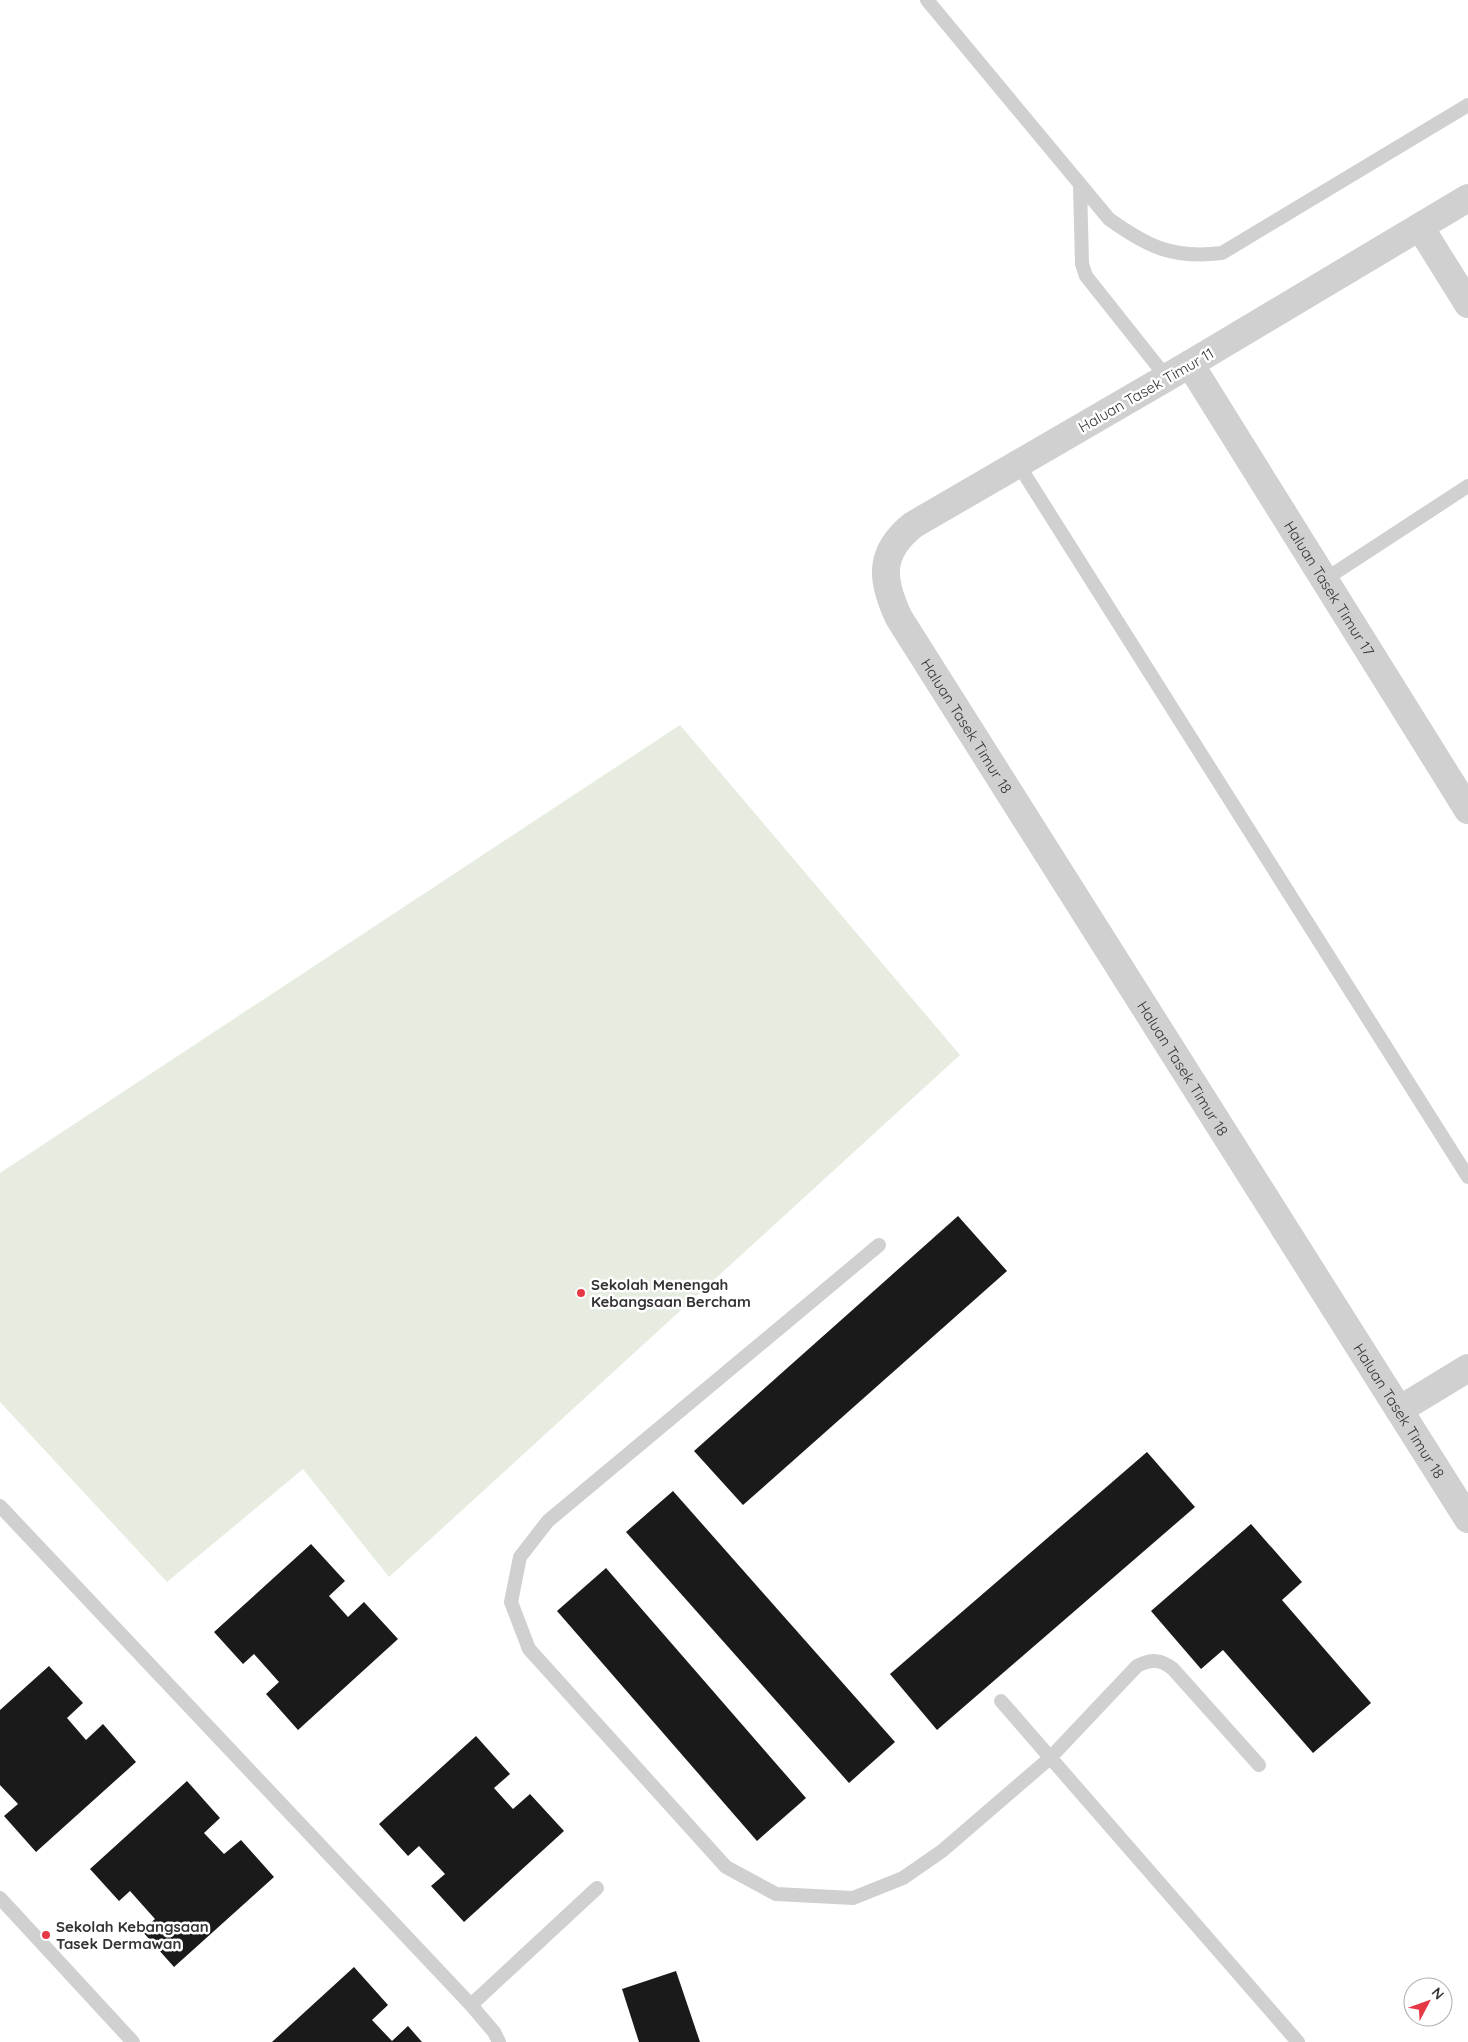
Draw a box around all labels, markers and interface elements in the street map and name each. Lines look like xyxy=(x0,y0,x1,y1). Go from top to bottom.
street label: Haluan Tasek Timur 11 xyxy=(1075,343,1217,437)
street label: Haluan Tasek Timur 17 xyxy=(1280,517,1379,659)
street label: Haluan Tasek Timur 18 xyxy=(917,655,1017,797)
street label: Haluan Tasek Timur 18 xyxy=(1134,997,1233,1139)
place label: Sekolah Menengah Kebangsaan Bercham xyxy=(591,1275,751,1311)
marker: Sekolah Menengah Kebangsaan Bercham xyxy=(575,1287,587,1299)
street label: Haluan Tasek Timur 18 xyxy=(1350,1340,1449,1482)
place label: Sekolah Kebangsaan Tasek Dermawan xyxy=(56,1917,209,1953)
marker: Sekolah Kebangsaan Tasek Dermawan xyxy=(40,1929,52,1941)
north arrow xyxy=(1403,1977,1453,2027)
text: N xyxy=(1428,1984,1448,2003)

